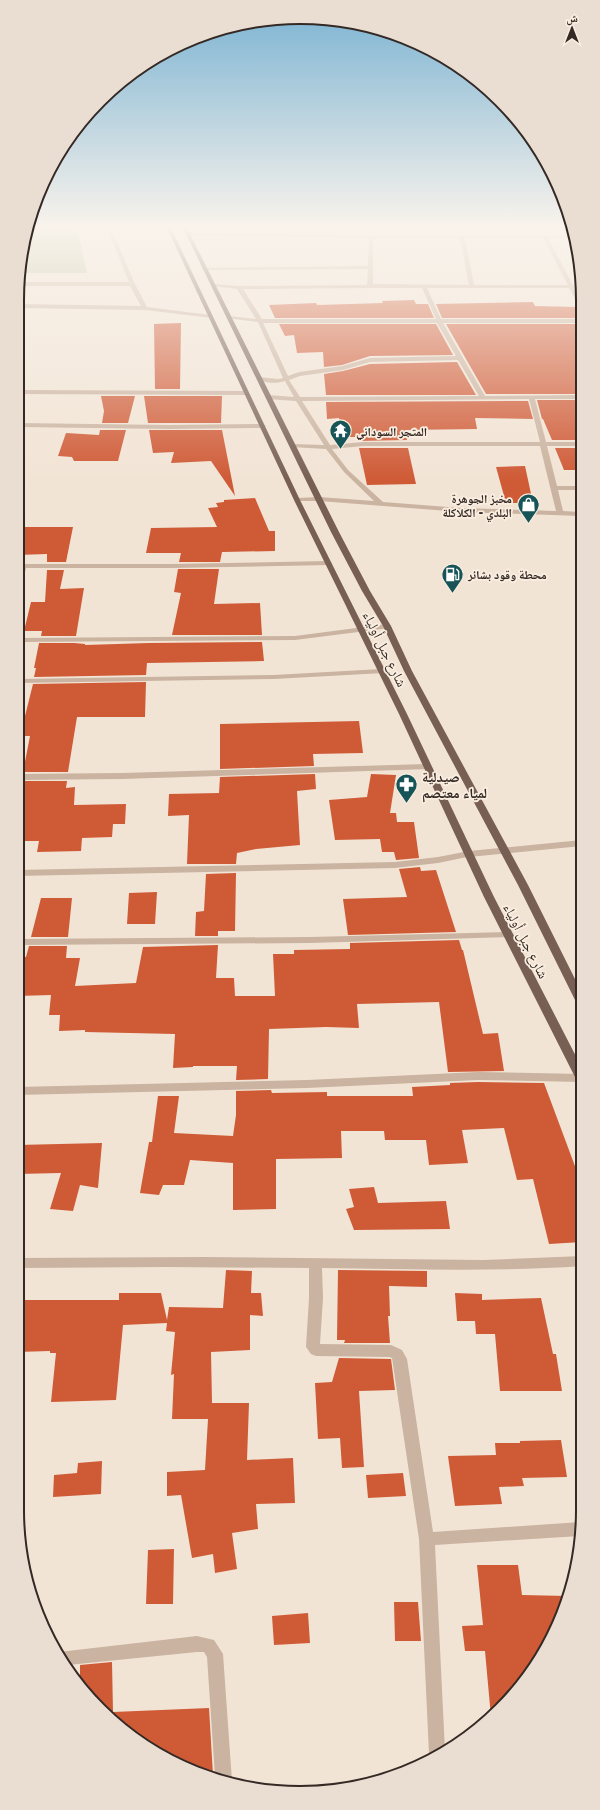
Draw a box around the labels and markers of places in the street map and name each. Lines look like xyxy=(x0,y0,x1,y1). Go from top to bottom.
temple icon: المتجر السوداني xyxy=(328,418,354,451)
place label: المتجر السوداني xyxy=(356,424,427,441)
place label: مخبز الجوهرة البلدي - الكلاكلة xyxy=(443,491,512,522)
shop icon: مخبز الجوهرة البلدي - الكلاكلة xyxy=(515,492,541,525)
fuel station icon: محطة وقود بشائر xyxy=(439,561,465,594)
place label: محطة وقود بشائر xyxy=(467,567,547,582)
place label: صيدلية لمياء معتصم xyxy=(422,768,487,803)
pharmacy icon: صيدلية لمياء معتصم xyxy=(394,772,420,805)

